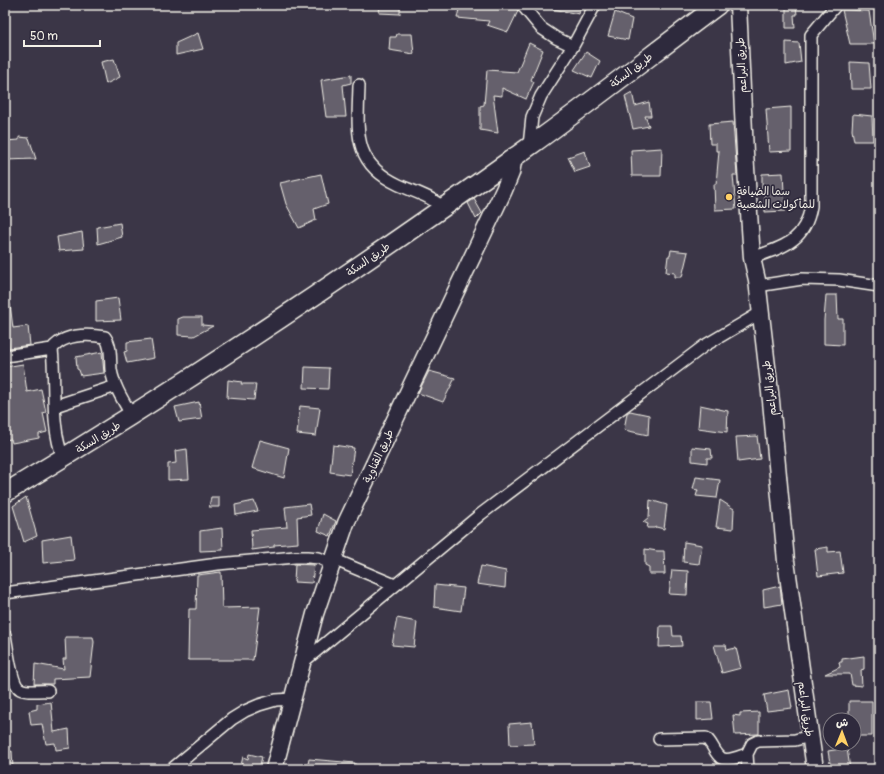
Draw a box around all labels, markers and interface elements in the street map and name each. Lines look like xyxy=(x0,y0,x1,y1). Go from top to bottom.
scale bar xyxy=(24,22,100,48)
text: 50 m xyxy=(30,29,58,44)
street label: طريق البراعم xyxy=(734,37,751,93)
street label: طريق السكة xyxy=(607,50,655,91)
place label: سما الضيافة للمأكولات الشعبية xyxy=(737,185,815,212)
marker: سما الضيافة للمأكولات الشعبية xyxy=(724,192,734,202)
street label: طريق السكة xyxy=(344,240,393,279)
street label: طريق البراعم xyxy=(760,359,781,416)
street label: طريق السكة xyxy=(74,419,123,456)
street label: طريق القناوية xyxy=(360,428,397,485)
street label: طريق البراعم xyxy=(793,680,816,738)
north arrow xyxy=(822,712,862,752)
text: ش xyxy=(836,716,848,729)

